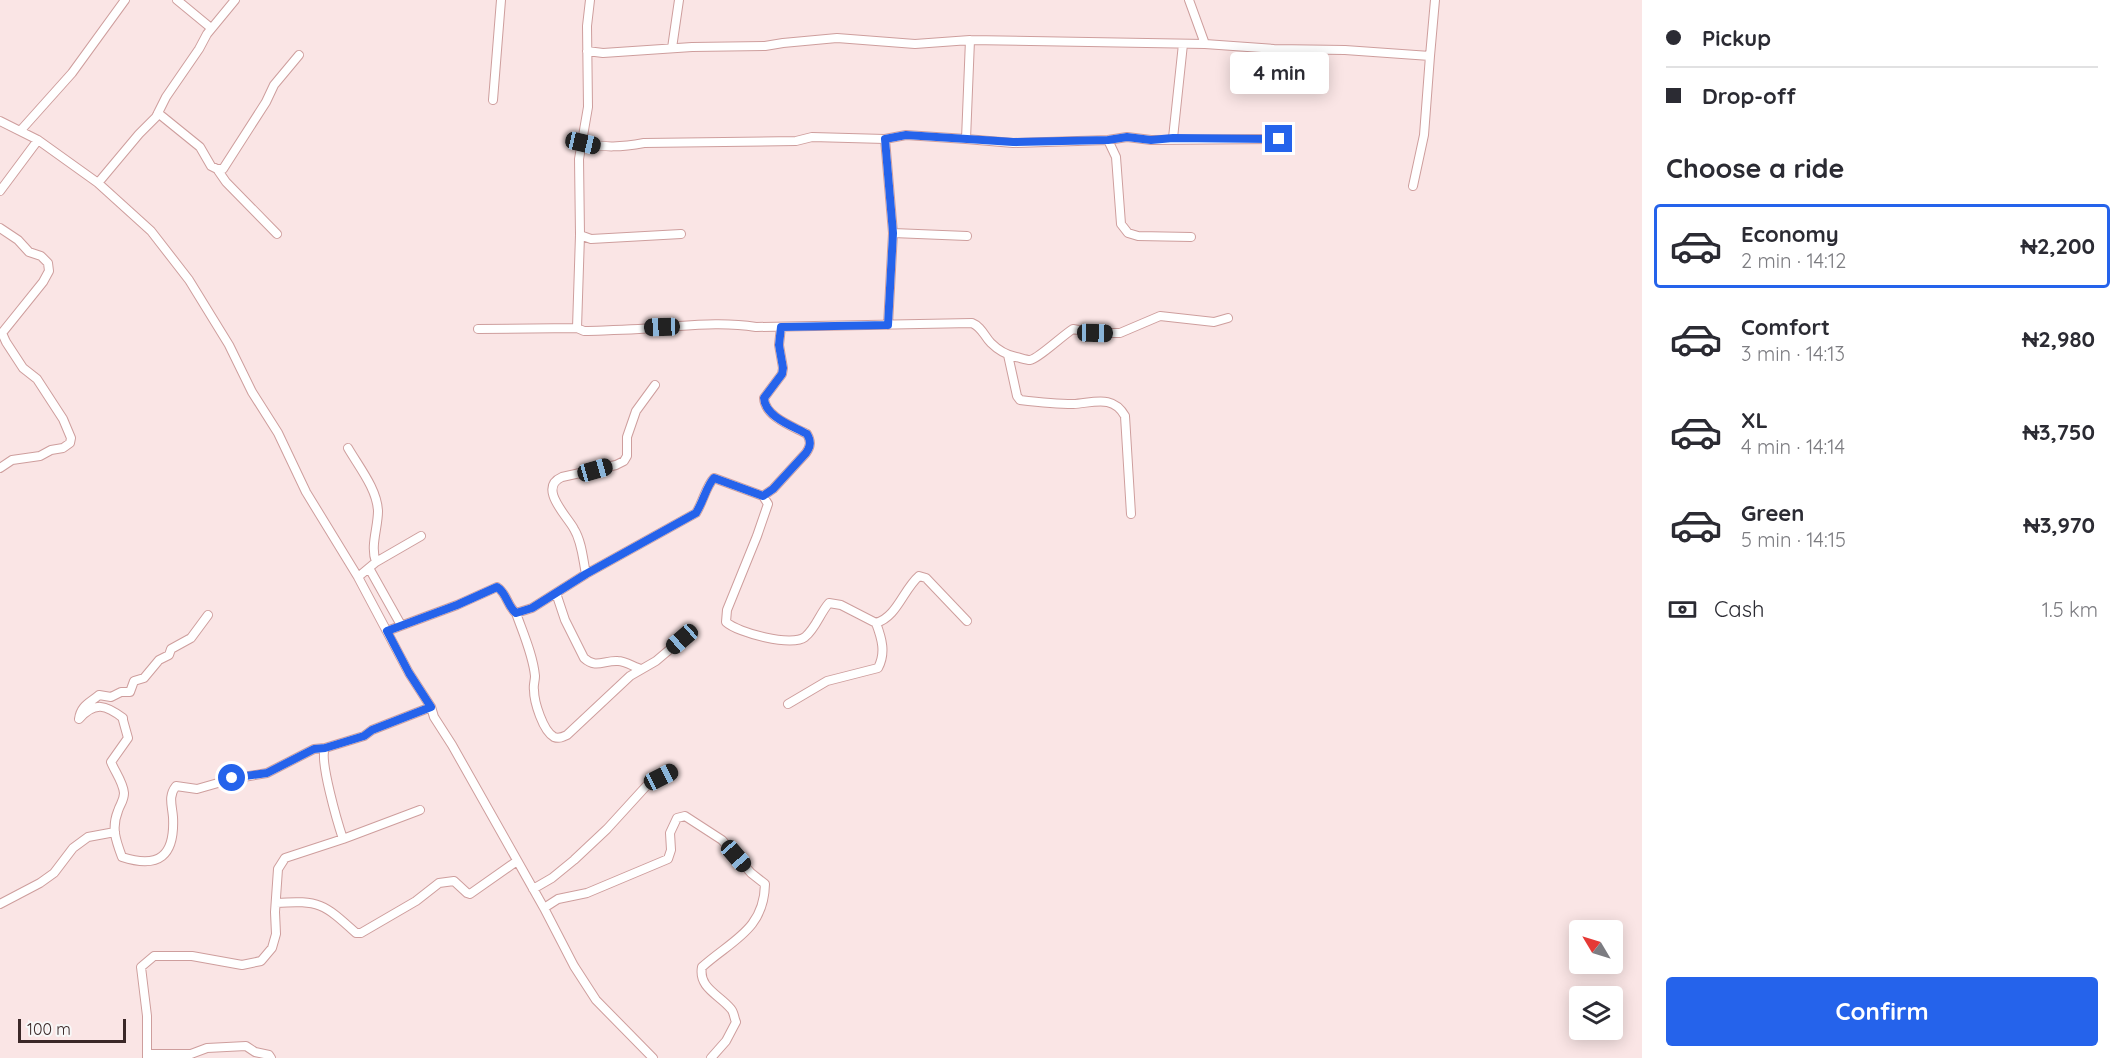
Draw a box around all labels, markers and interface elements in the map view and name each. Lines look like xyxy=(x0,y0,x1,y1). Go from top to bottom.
text: Pickup xyxy=(1702,24,1771,52)
callout: 4 min xyxy=(1230,52,1328,94)
text: 4 min xyxy=(1253,60,1306,85)
text: Drop-off xyxy=(1702,82,1796,110)
route end xyxy=(1265,125,1292,152)
car xyxy=(563,130,603,156)
text: Choose a ride xyxy=(1666,151,1844,185)
icon: car xyxy=(1669,219,1723,273)
text: Economy xyxy=(1741,220,1839,248)
text: ₦2,200 xyxy=(2021,232,2095,260)
text: 2 min · 14:12 xyxy=(1741,248,1846,273)
icon: car xyxy=(1669,312,1723,366)
text: Comfort xyxy=(1741,313,1830,341)
car xyxy=(644,317,680,337)
car xyxy=(1077,324,1113,342)
text: ₦2,980 xyxy=(2022,325,2095,353)
text: 3 min · 14:13 xyxy=(1741,341,1845,366)
icon: car xyxy=(1669,405,1723,459)
text: XL xyxy=(1741,406,1768,434)
text: ₦3,750 xyxy=(2023,418,2095,446)
text: 4 min · 14:14 xyxy=(1741,434,1845,459)
car xyxy=(575,456,615,484)
icon: car xyxy=(1669,498,1723,552)
text: Green xyxy=(1741,499,1804,527)
text: ₦3,970 xyxy=(2024,511,2095,539)
text: 5 min · 14:15 xyxy=(1741,527,1846,552)
icon: cash xyxy=(1666,593,1699,626)
text: Cash xyxy=(1714,595,1765,623)
text: 1.5 km xyxy=(2042,597,2098,622)
car xyxy=(663,620,701,658)
car xyxy=(641,761,681,793)
route start xyxy=(218,764,245,791)
car xyxy=(717,837,755,875)
north arrow xyxy=(1569,920,1623,974)
map controls xyxy=(1569,920,1623,1040)
button: Confirm xyxy=(1666,977,2098,1046)
button: layers xyxy=(1569,986,1623,1040)
scale bar xyxy=(18,1016,126,1044)
text: 100 m xyxy=(27,1019,71,1039)

